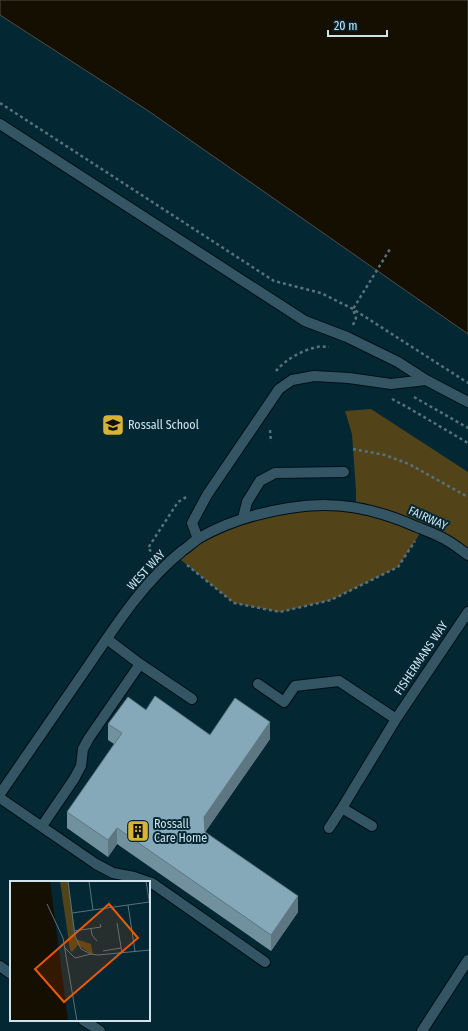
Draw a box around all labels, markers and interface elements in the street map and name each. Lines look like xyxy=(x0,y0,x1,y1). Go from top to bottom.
scale bar xyxy=(328,12,387,38)
text: 20 m xyxy=(334,19,358,33)
school or university icon: Rossall School xyxy=(100,412,126,438)
place label: Rossall School xyxy=(128,418,199,432)
street label: FAIRWAY xyxy=(406,503,450,533)
street label: WEST WAY xyxy=(124,547,168,593)
street label: FISHERMANS WAY xyxy=(391,619,451,697)
place label: Rossall Care Home xyxy=(154,817,207,845)
building icon: Rossall Care Home xyxy=(125,818,151,844)
inset map xyxy=(10,881,150,1021)

